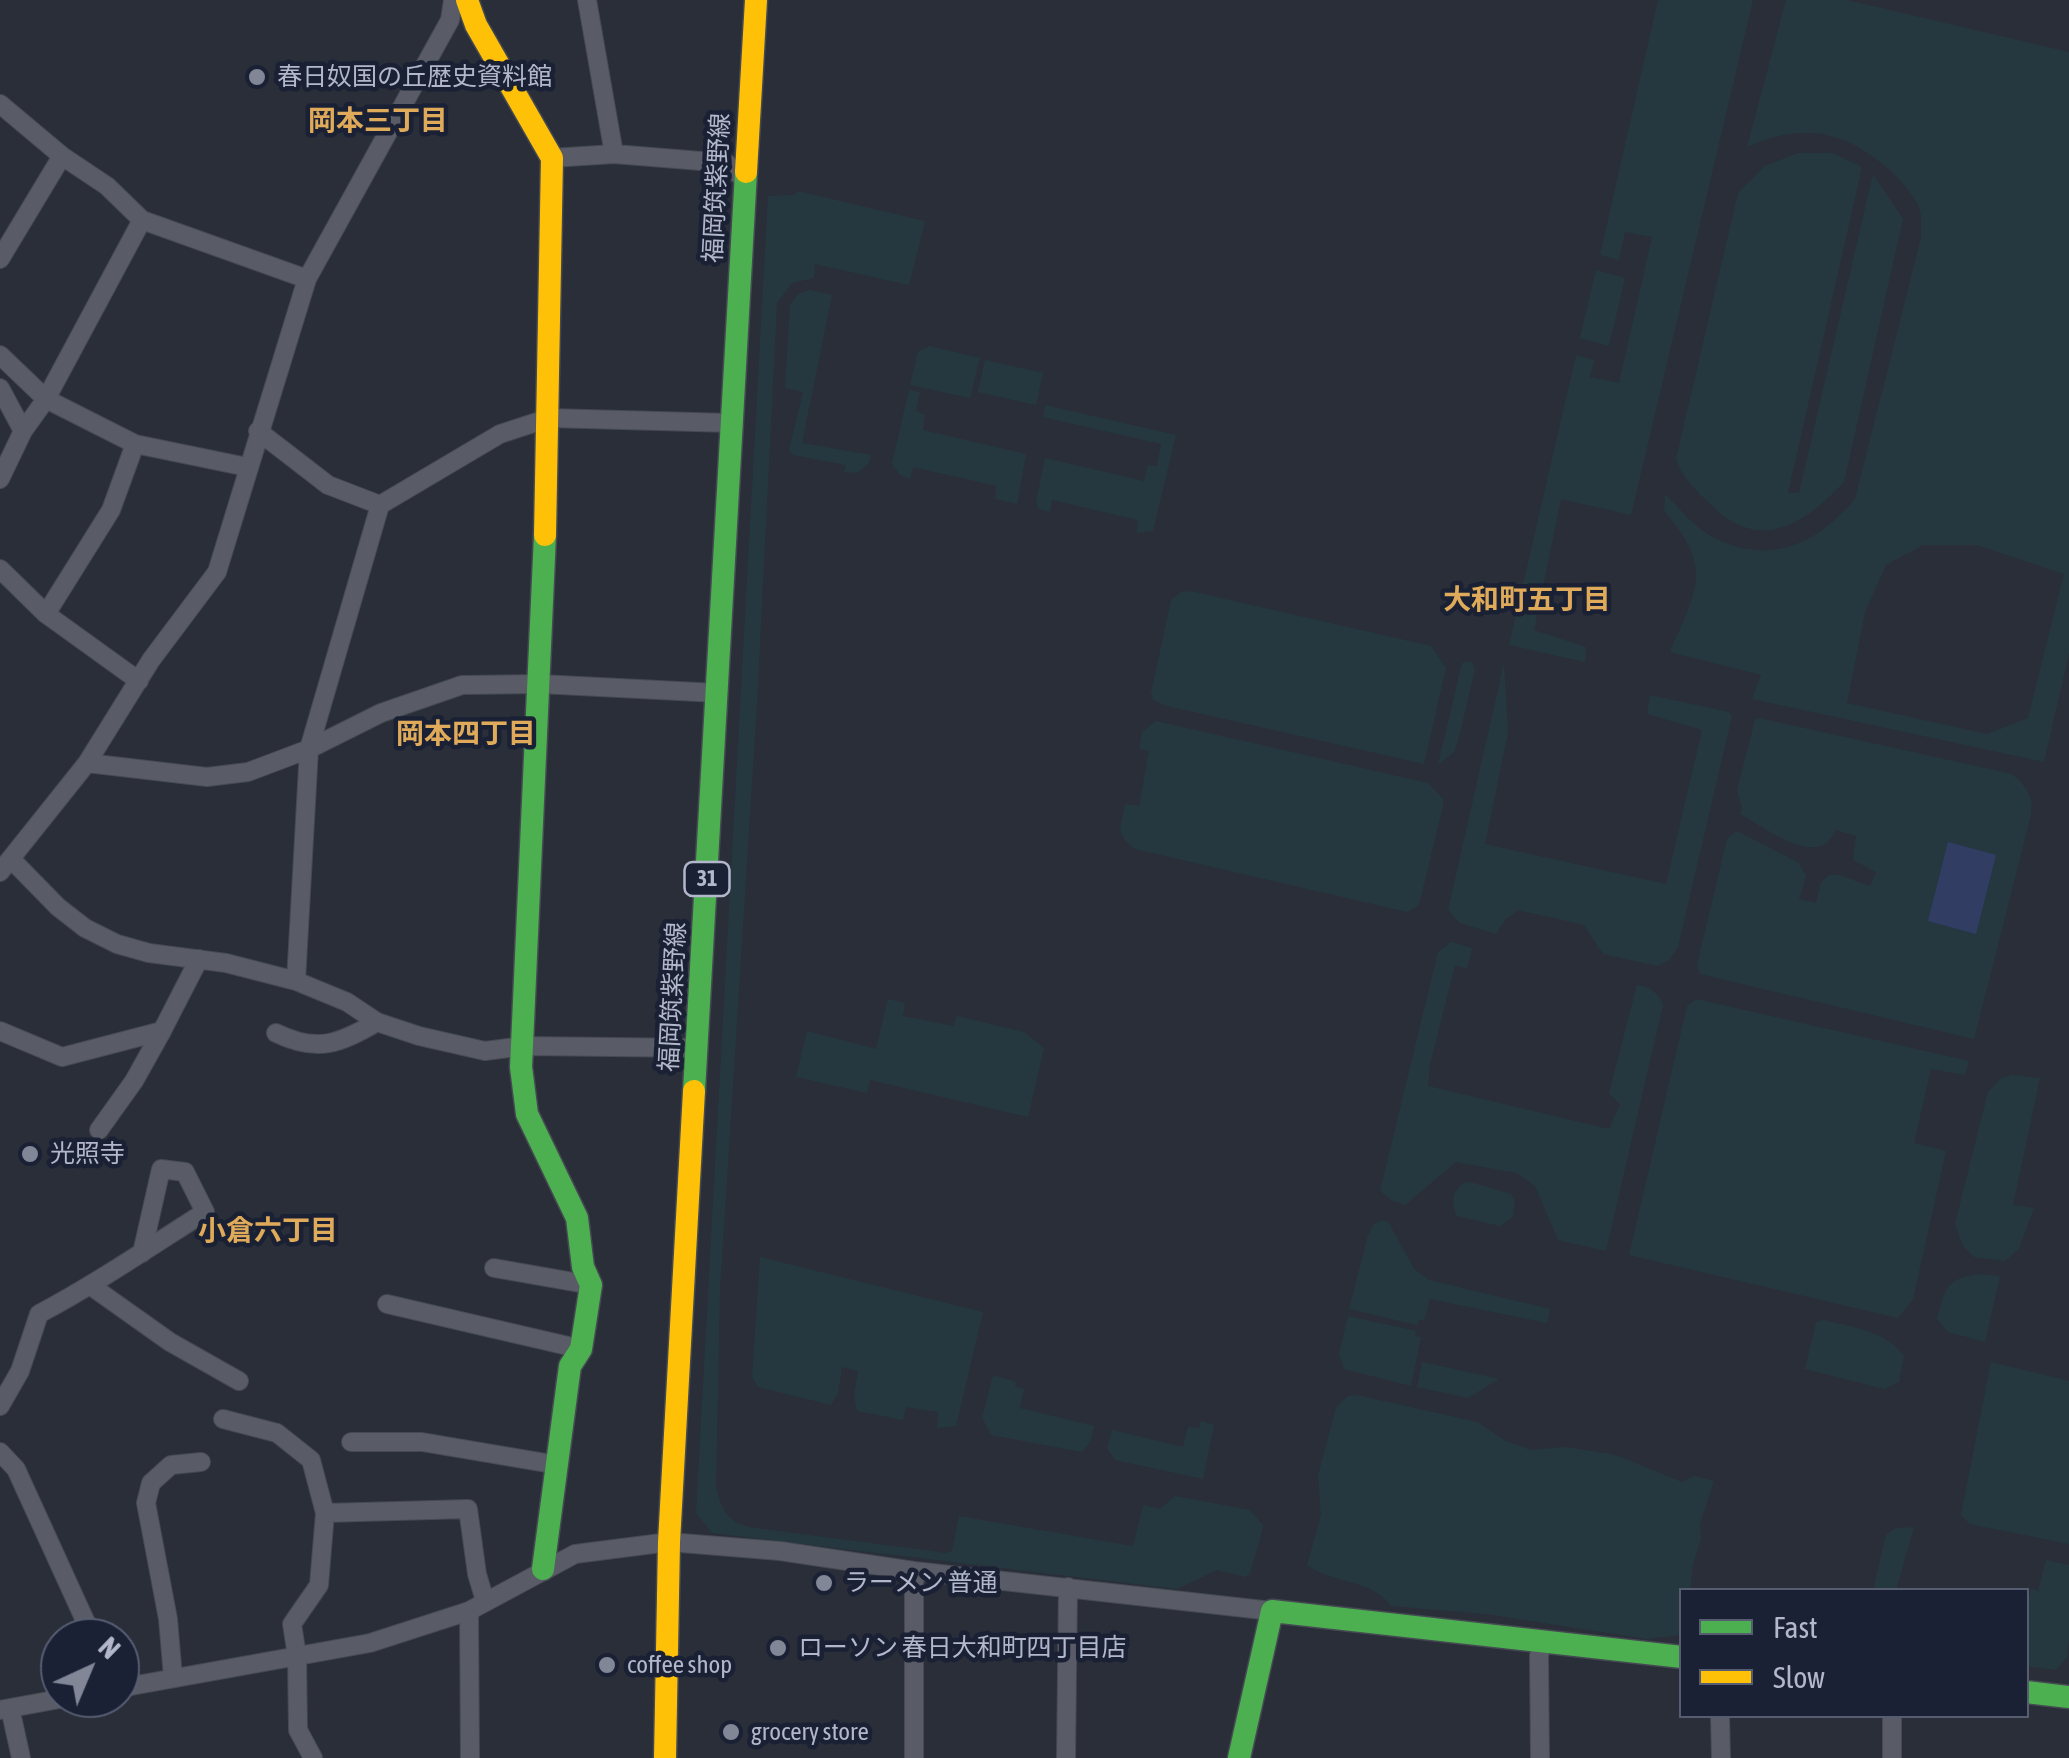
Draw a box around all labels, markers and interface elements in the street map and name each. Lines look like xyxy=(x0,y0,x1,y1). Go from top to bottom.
place label: 春日奴国の丘歴史資料館 xyxy=(277,62,552,92)
marker: 春日奴国の丘歴史資料館 xyxy=(246,66,268,88)
district label: 岡本三丁目 xyxy=(308,104,448,138)
street label: 福岡筑紫野線 xyxy=(698,112,736,264)
district label: 大和町五丁目 xyxy=(1443,583,1611,617)
district label: 岡本四丁目 xyxy=(396,717,536,751)
road number: 31 xyxy=(684,862,730,896)
street label: 福岡筑紫野線 xyxy=(654,921,692,1073)
place label: 光照寺 xyxy=(50,1139,125,1169)
marker: 光照寺 xyxy=(19,1143,41,1165)
district label: 小倉六丁目 xyxy=(198,1214,338,1248)
place label: ラーメン 普通 xyxy=(844,1568,997,1598)
marker: ラーメン 普通 xyxy=(813,1572,835,1594)
legend xyxy=(1679,1588,2029,1718)
text: Fast xyxy=(1773,1610,1818,1644)
north arrow xyxy=(40,1618,140,1718)
text: N xyxy=(92,1631,127,1665)
place label: ローソン 春日大和町四丁目店 xyxy=(798,1633,1126,1663)
marker: ローソン 春日大和町四丁目店 xyxy=(767,1637,789,1659)
place label: coffee shop xyxy=(627,1650,732,1680)
marker: coffee shop xyxy=(596,1654,618,1676)
text: Slow xyxy=(1773,1660,1825,1694)
place label: grocery store xyxy=(751,1717,869,1747)
marker: grocery store xyxy=(720,1721,742,1743)

